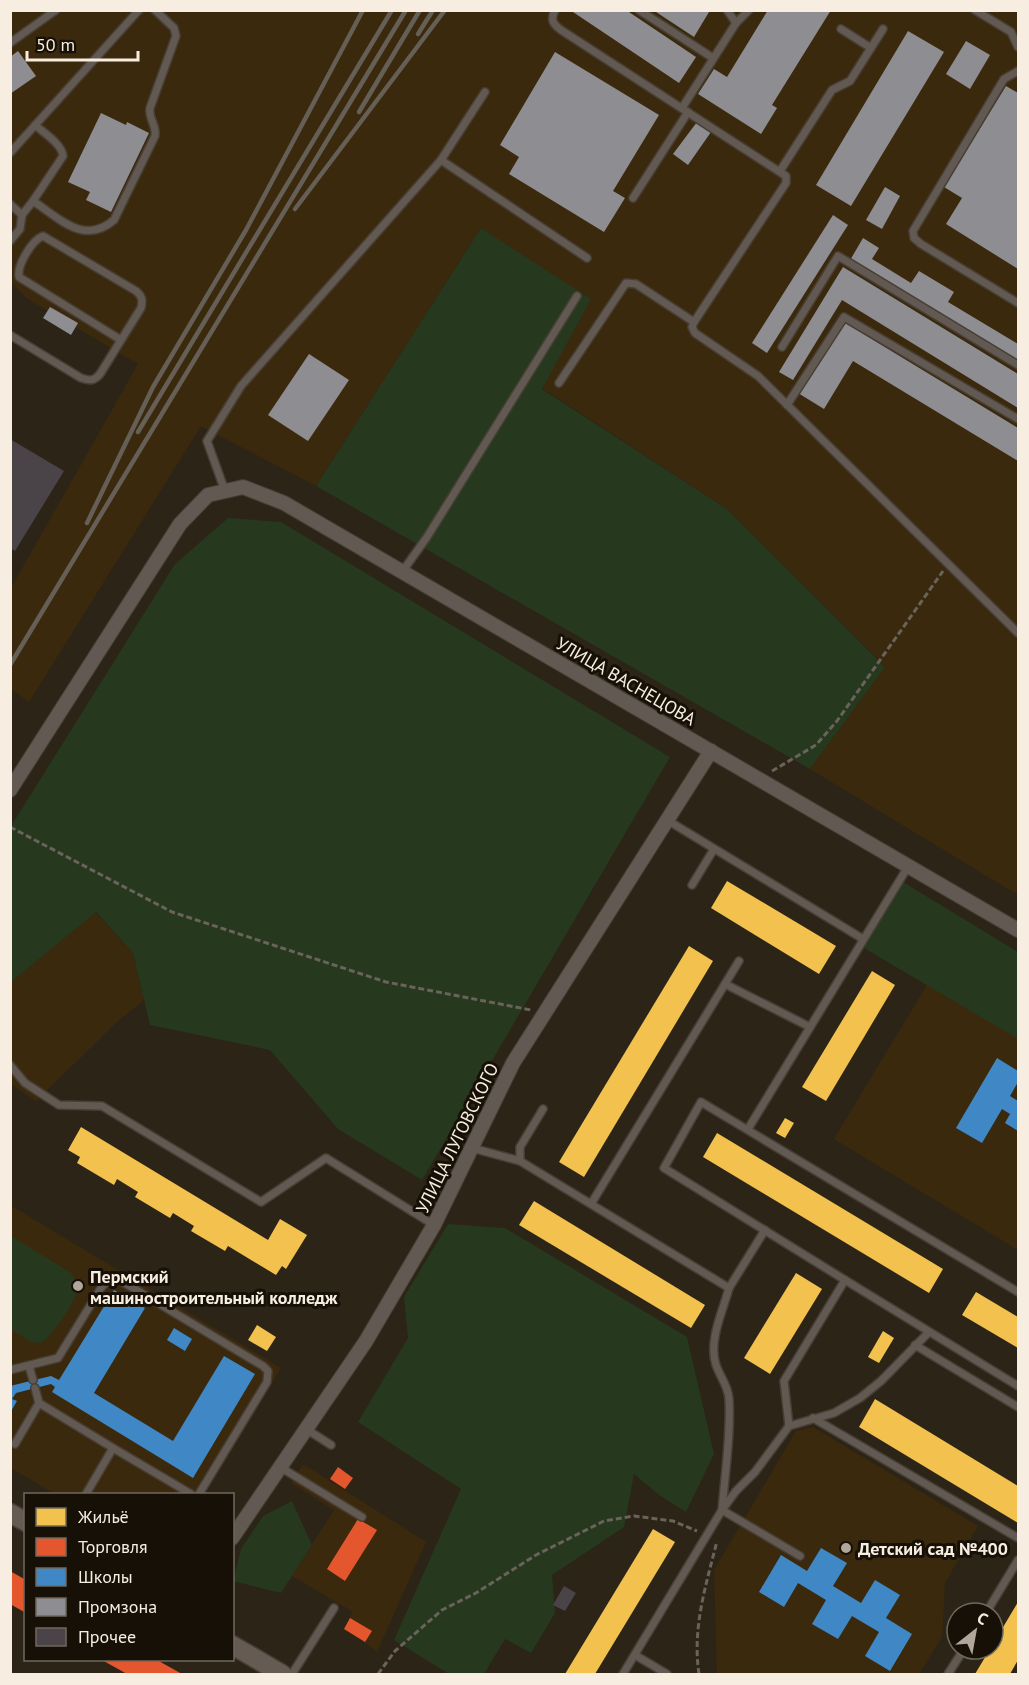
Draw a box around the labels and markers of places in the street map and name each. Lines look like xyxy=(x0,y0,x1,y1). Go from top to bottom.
place label: Пермский машиностроительный колледж xyxy=(90,1265,338,1309)
marker: Пермский машиностроительный колледж xyxy=(71,1279,85,1293)
place label: Детский сад №400 xyxy=(858,1537,1008,1560)
marker: Детский сад №400 xyxy=(839,1541,853,1555)

